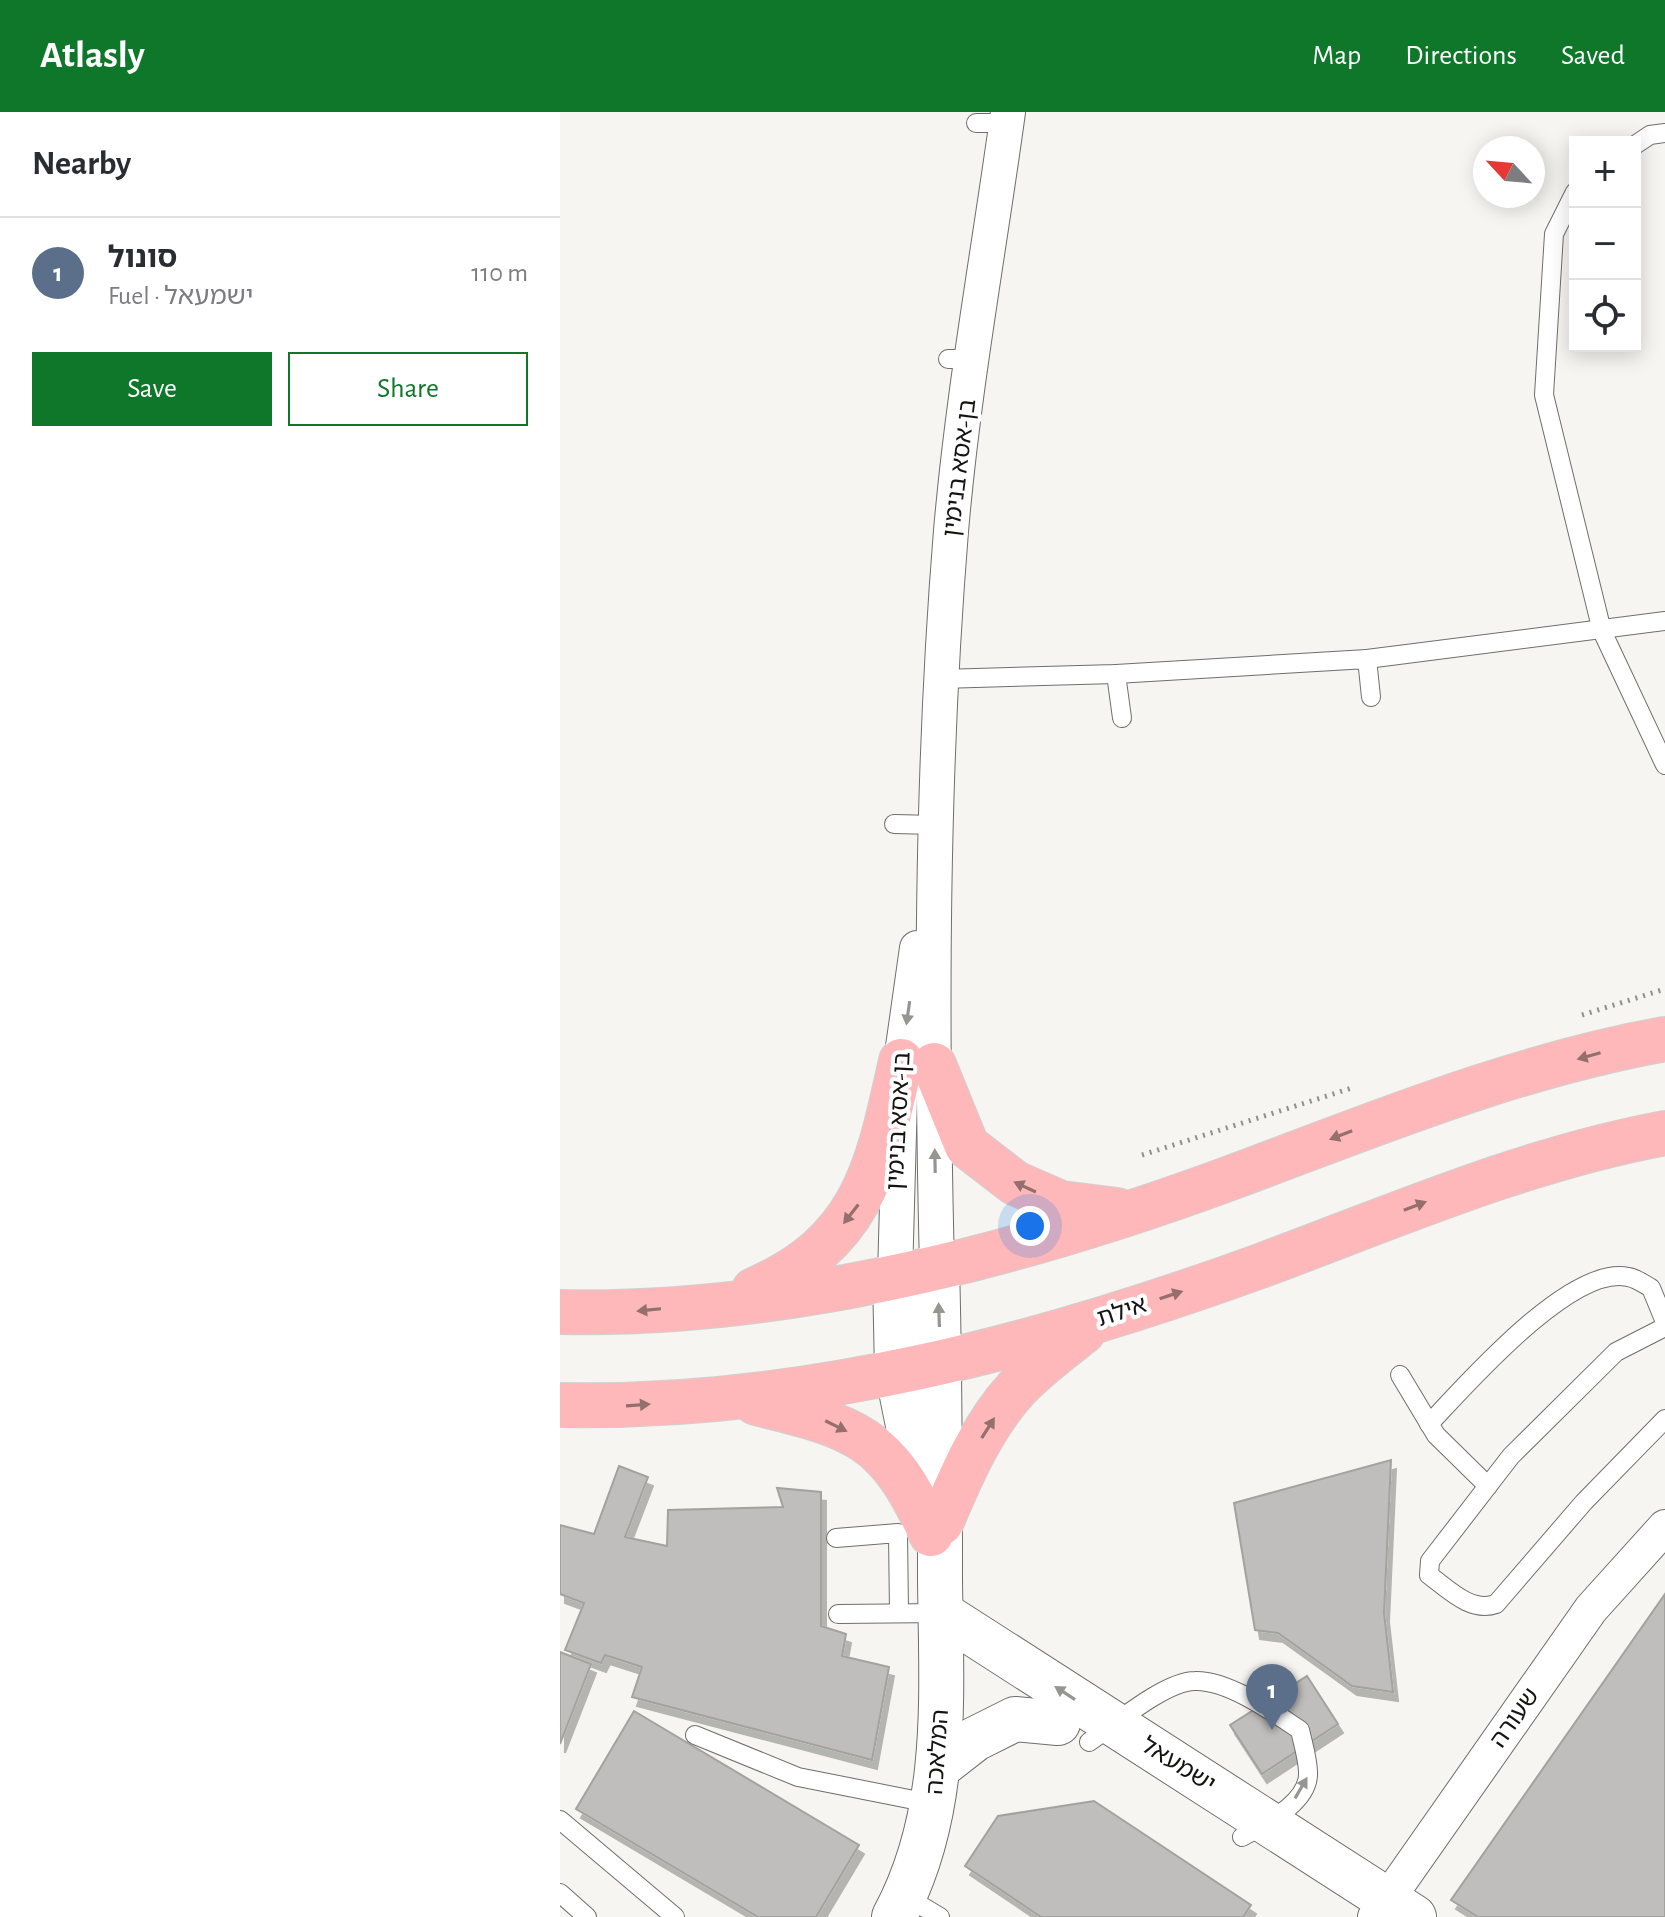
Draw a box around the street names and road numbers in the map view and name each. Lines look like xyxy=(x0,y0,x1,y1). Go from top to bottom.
street label: בן-אסא בנימין xyxy=(940,398,980,538)
street label: בן-אסא בנימין xyxy=(883,1051,915,1191)
street label: אילת xyxy=(1094,1293,1150,1331)
street label: שעורה xyxy=(1486,1684,1544,1752)
street label: המלאכה xyxy=(923,1708,953,1796)
street label: ישמעאל xyxy=(1137,1733,1219,1797)

